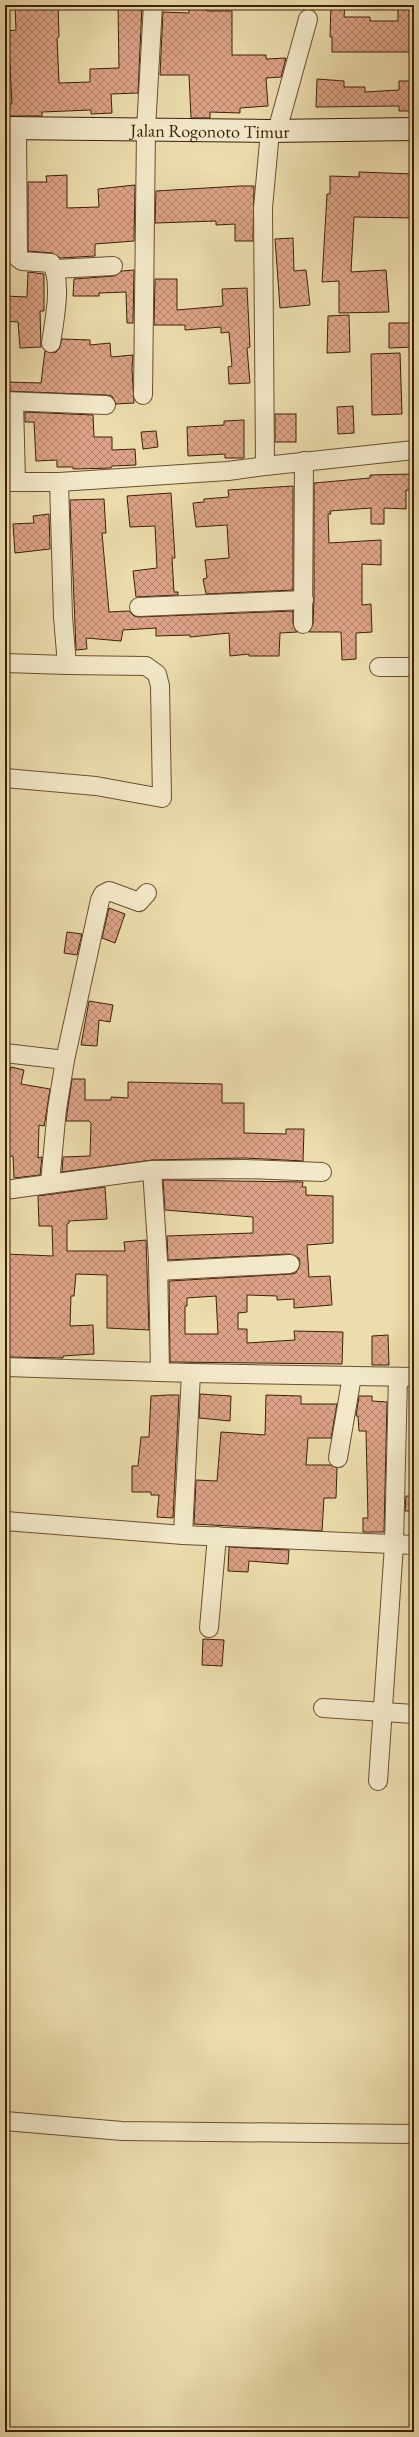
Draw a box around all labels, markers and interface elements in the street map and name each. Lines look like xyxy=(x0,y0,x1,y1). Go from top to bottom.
street label: Jalan Rogonoto Timur xyxy=(128,118,290,143)

